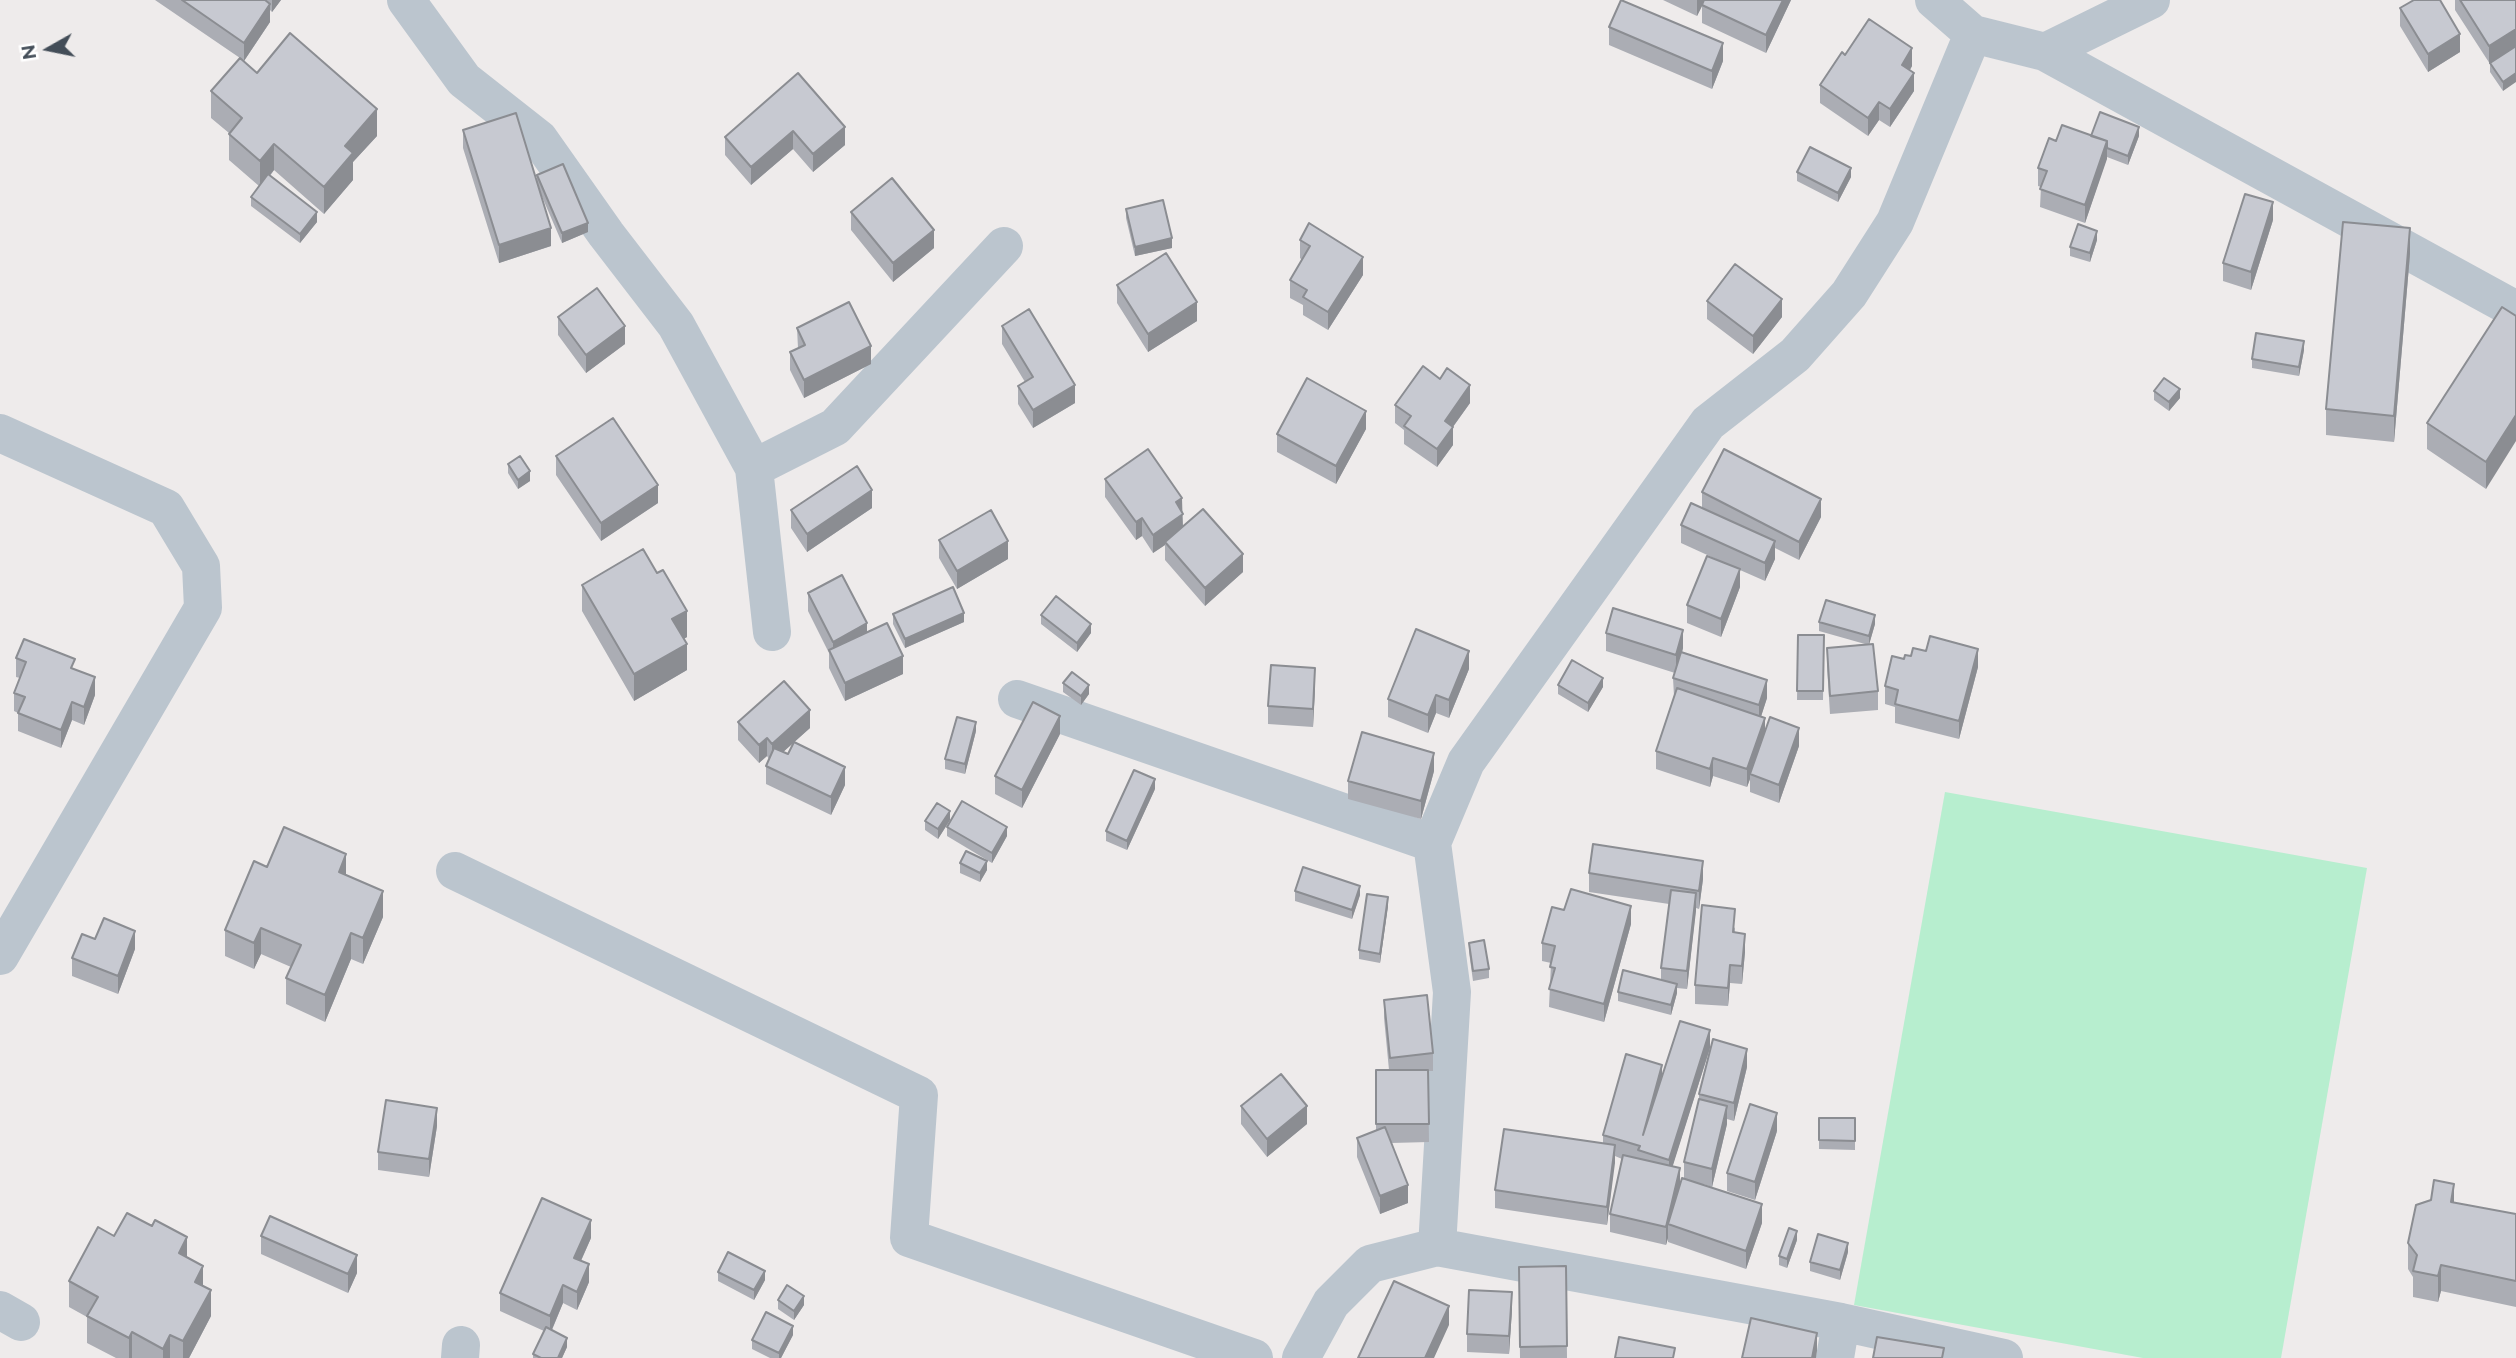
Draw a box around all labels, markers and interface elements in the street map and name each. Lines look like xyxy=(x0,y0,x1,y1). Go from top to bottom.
north arrow xyxy=(14,14,84,84)
text: N xyxy=(16,43,40,61)

